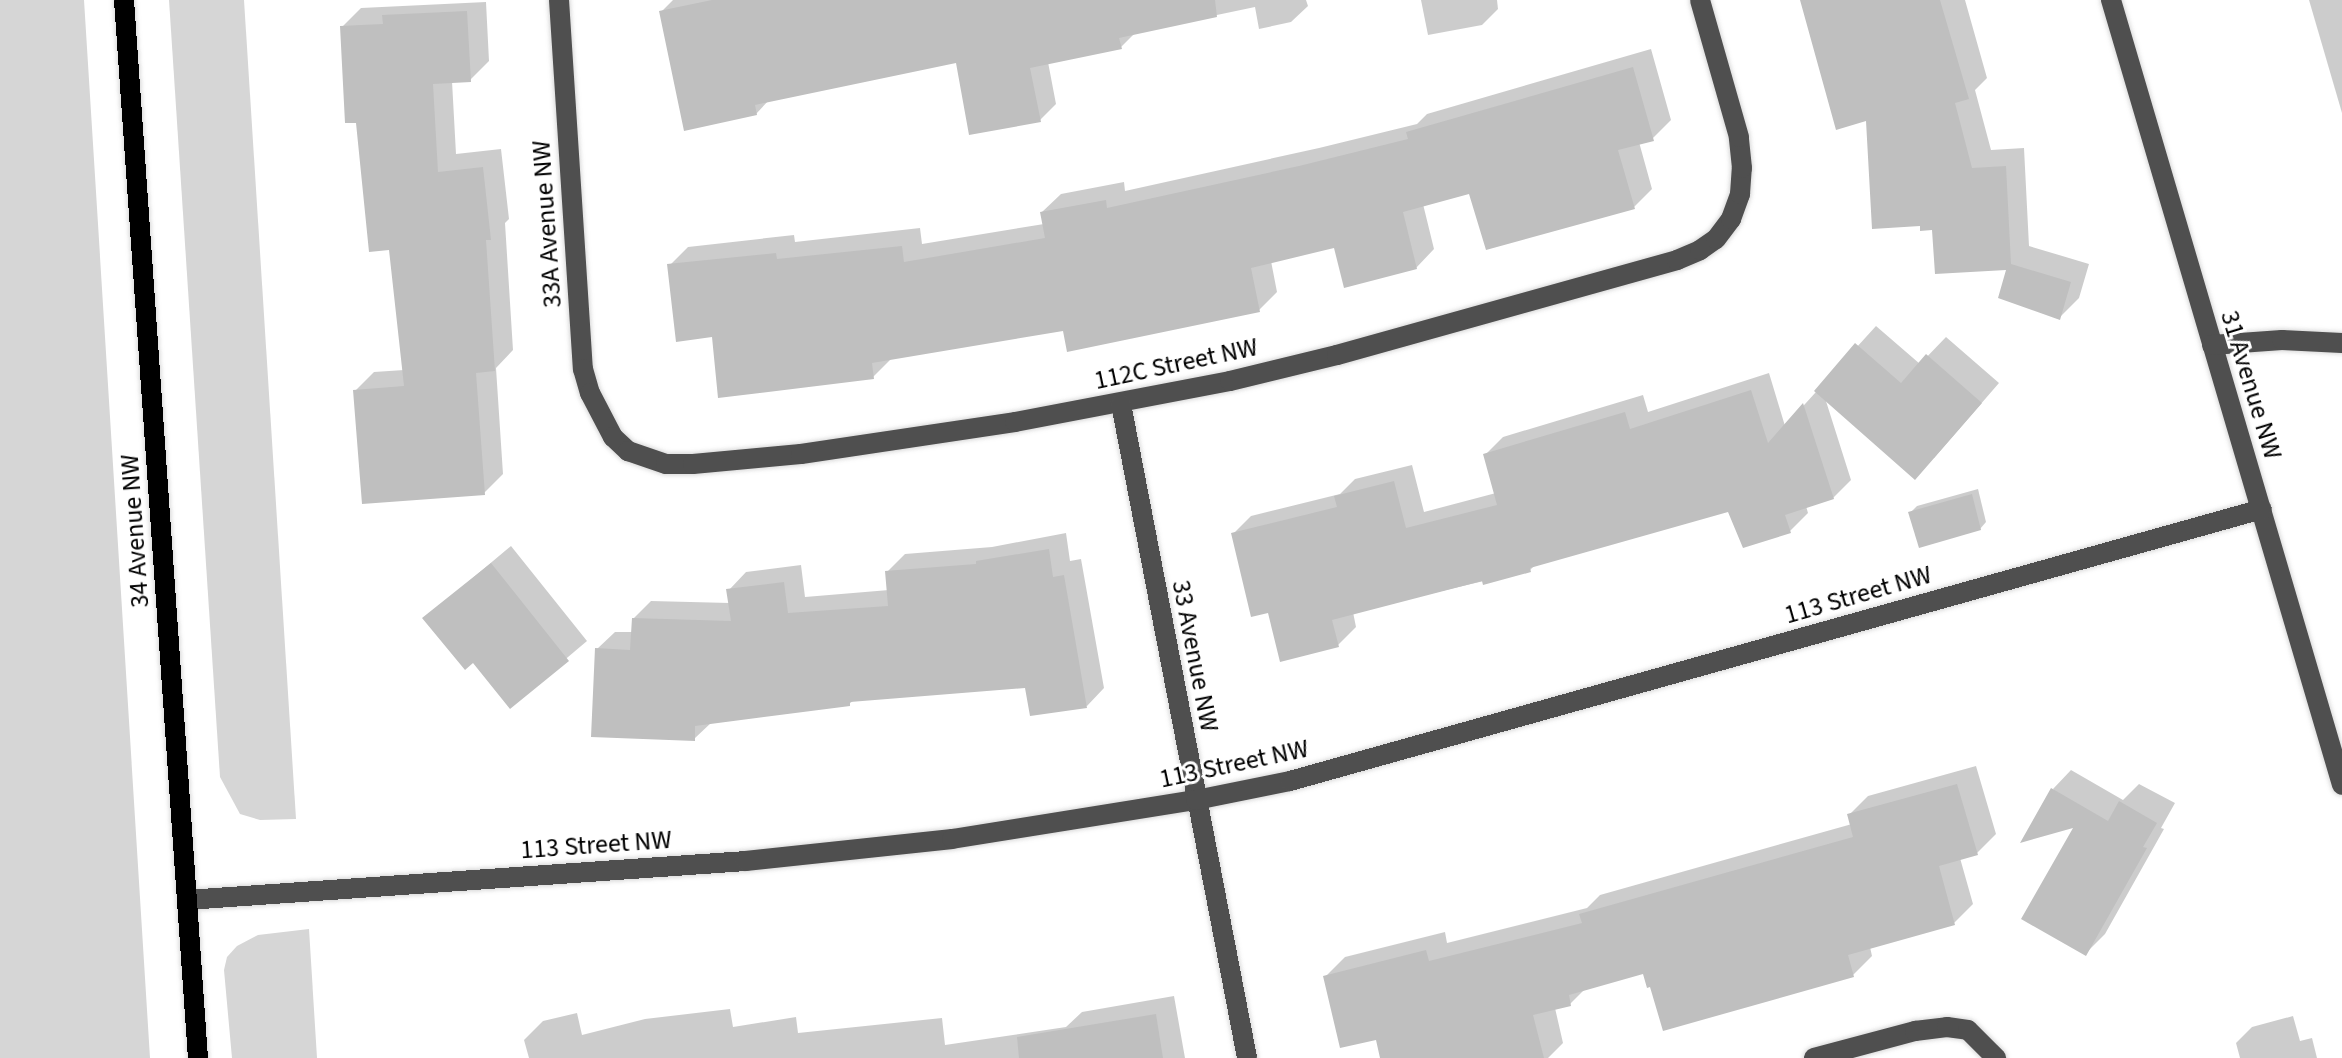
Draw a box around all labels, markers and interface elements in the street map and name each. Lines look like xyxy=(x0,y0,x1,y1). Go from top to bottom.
street label: 33A Avenue NW xyxy=(526,139,568,309)
street label: 31 Avenue NW xyxy=(2214,307,2288,463)
street label: 112C Street NW xyxy=(1091,331,1261,397)
street label: 34 Avenue NW xyxy=(114,453,156,609)
street label: 113 Street NW xyxy=(1781,559,1935,631)
street label: 33 Avenue NW xyxy=(1165,578,1225,734)
street label: 113 Street NW xyxy=(1157,733,1311,795)
street label: 113 Street NW xyxy=(519,824,673,866)

